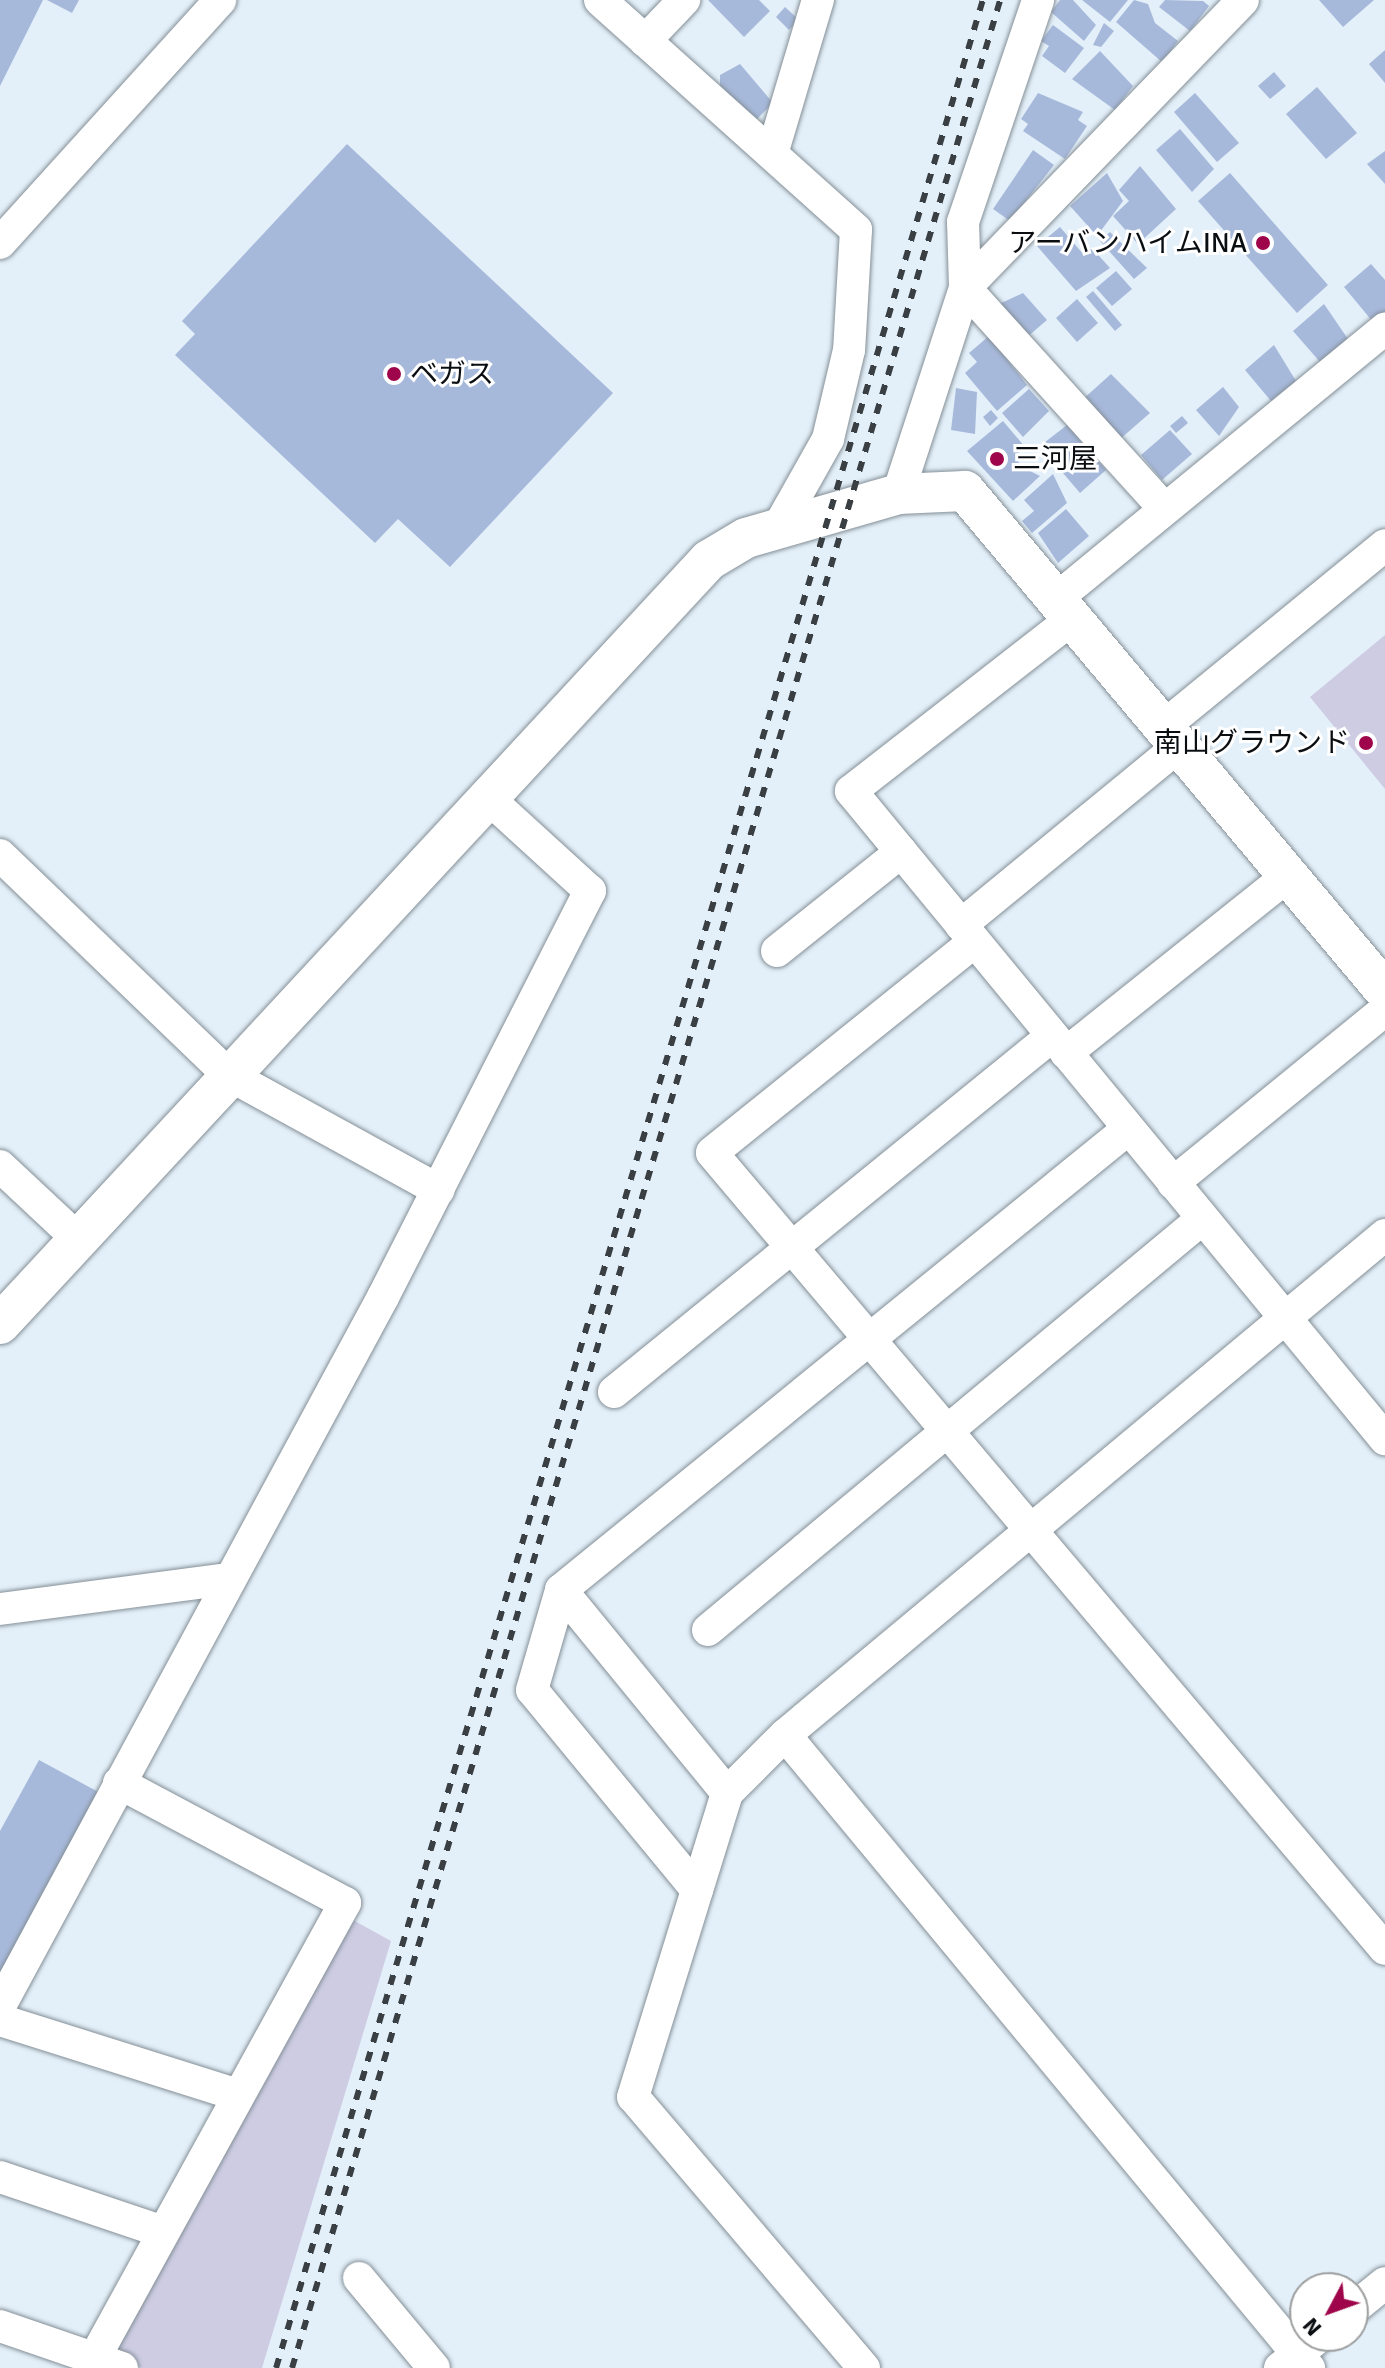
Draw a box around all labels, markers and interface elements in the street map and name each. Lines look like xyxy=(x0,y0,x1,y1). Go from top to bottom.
place label: アーバンハイムINA xyxy=(1008,226,1247,260)
marker: アーバンハイムINA xyxy=(1254,234,1272,252)
place label: ベガス xyxy=(410,357,494,391)
marker: ベガス xyxy=(385,365,403,383)
place label: 三河屋 xyxy=(1013,442,1097,476)
marker: 三河屋 xyxy=(988,450,1006,468)
place label: 南山グラウンド xyxy=(1154,726,1350,760)
marker: 南山グラウンド xyxy=(1357,734,1375,752)
north arrow xyxy=(1289,2272,1369,2352)
text: N xyxy=(1297,2312,1327,2341)

